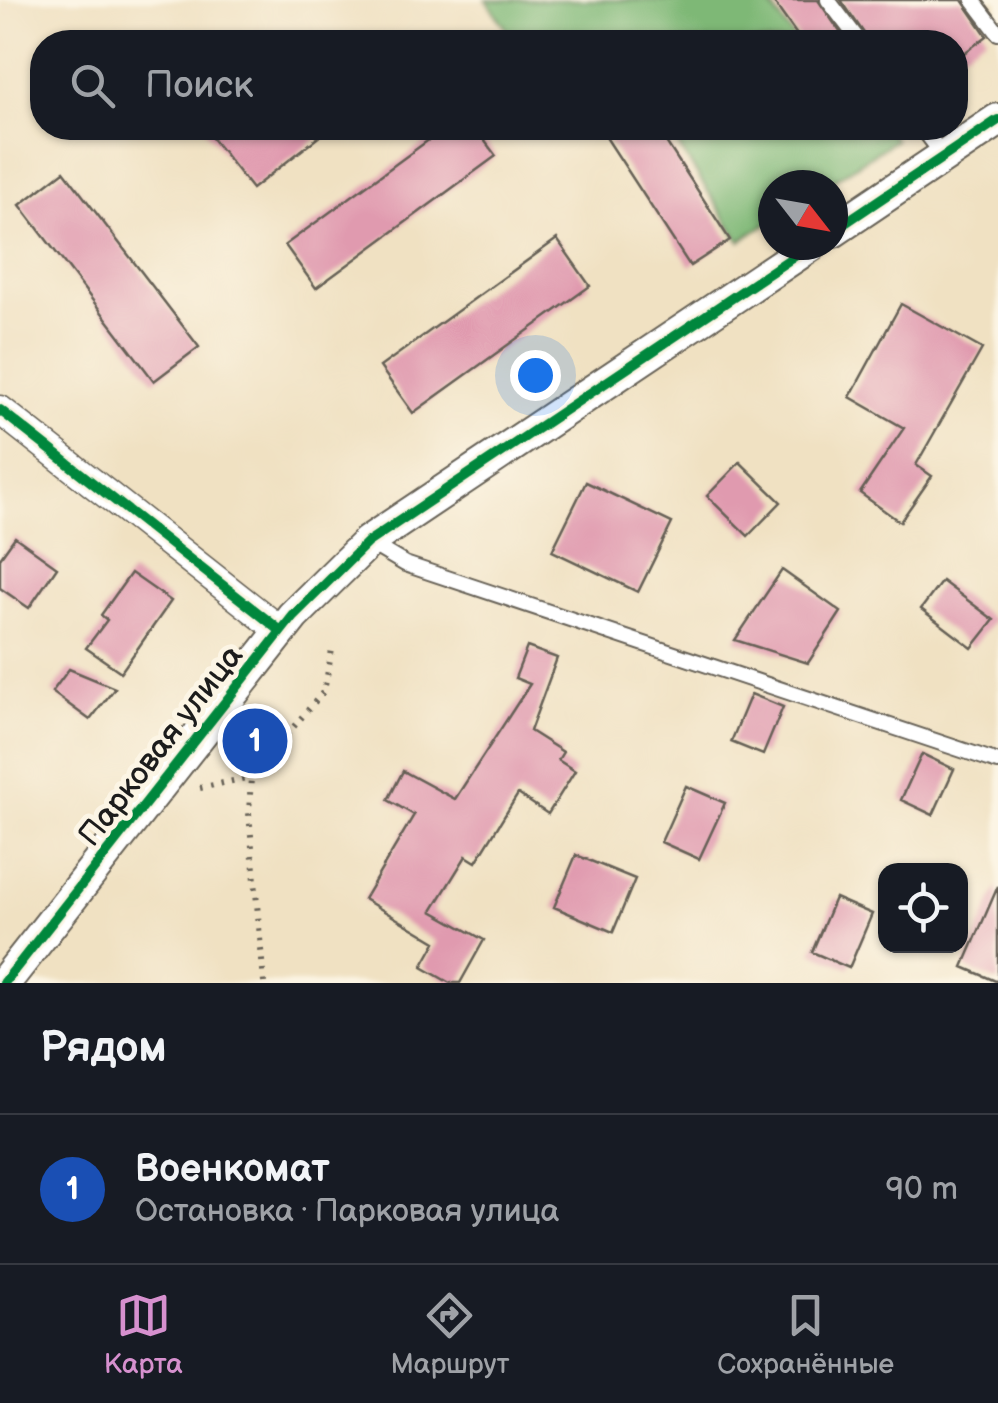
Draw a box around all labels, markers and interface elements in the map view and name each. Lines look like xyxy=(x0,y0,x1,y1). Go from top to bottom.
search box xyxy=(30,30,968,140)
icon: search xyxy=(65,58,120,113)
text: Поиск xyxy=(145,63,253,108)
north arrow xyxy=(758,170,848,260)
your location xyxy=(510,350,561,401)
street label: Парковая улица xyxy=(70,637,252,854)
pin: 1 xyxy=(222,704,288,778)
map controls xyxy=(878,863,968,953)
button: locate xyxy=(878,863,968,953)
text: Рядом xyxy=(40,1023,167,1074)
text: Военкомат xyxy=(135,1147,330,1192)
text: 1 xyxy=(66,1170,79,1209)
text: 90 m xyxy=(886,1170,958,1209)
text: Остановка · Парковая улица xyxy=(135,1192,559,1231)
tab: Карта xyxy=(104,1288,183,1381)
tab: Маршрут xyxy=(390,1288,510,1381)
tab: Сохранённые xyxy=(717,1288,894,1381)

